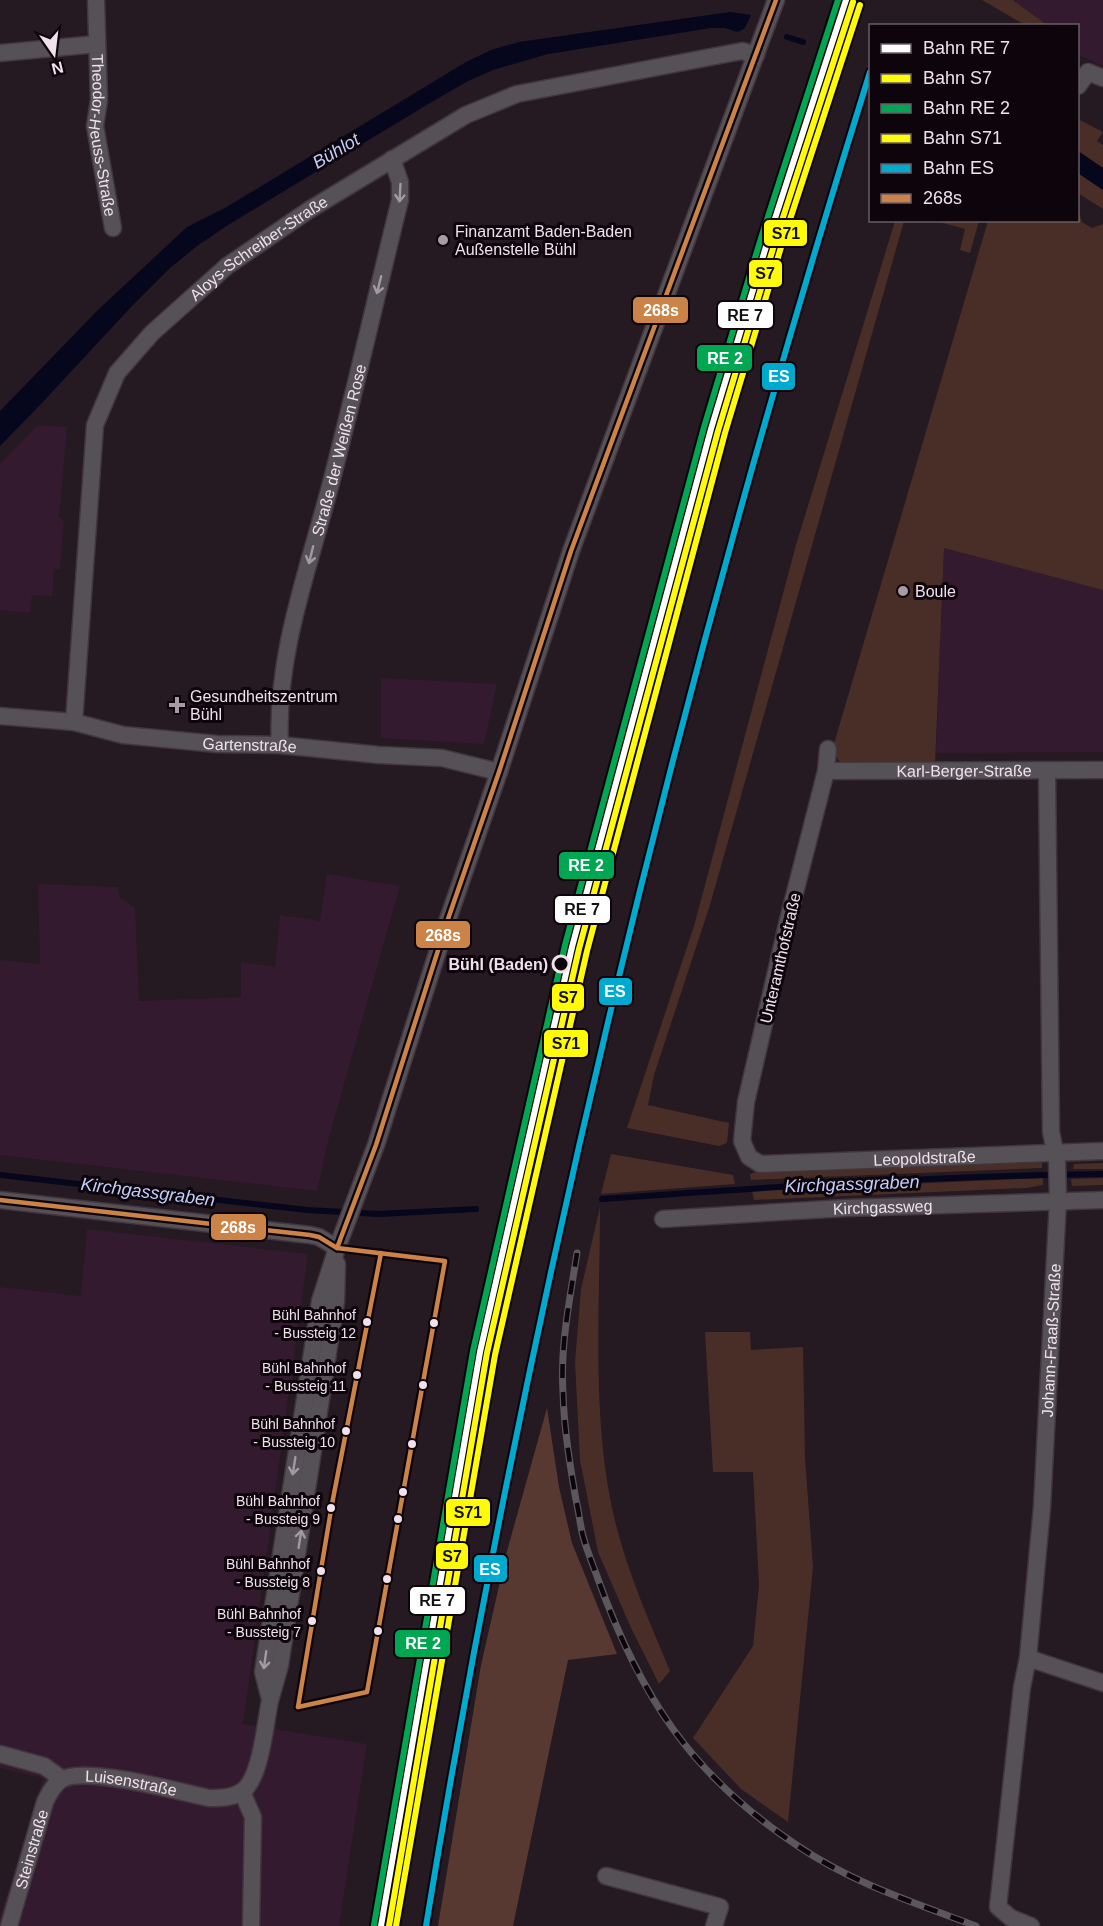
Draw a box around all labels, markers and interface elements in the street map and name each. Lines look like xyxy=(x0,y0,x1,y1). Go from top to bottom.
north arrow xyxy=(24,24,84,84)
legend xyxy=(869,24,1079,222)
text: Bahn RE 7 xyxy=(923,38,1010,58)
street label: Theodor-Heuss-Straße xyxy=(85,54,119,218)
text: N xyxy=(50,58,65,78)
text: Bahn S7 xyxy=(923,68,992,88)
text: Bahn RE 2 xyxy=(923,98,1010,118)
text: Bahn S71 xyxy=(923,128,1002,148)
water label: Bühlot xyxy=(309,129,364,173)
text: Bahn ES xyxy=(923,158,994,178)
one-way arrow xyxy=(394,183,405,202)
text: 268s xyxy=(923,188,962,208)
street label: Aloys-Schreiber-Straße xyxy=(187,193,331,304)
line badge: S71 xyxy=(763,219,808,247)
place label: Finanzamt Baden-Baden Außenstelle Bühl xyxy=(455,223,632,258)
text: S71 xyxy=(772,225,800,242)
marker: Finanzamt Baden-Baden Außenstelle Bühl xyxy=(436,233,450,247)
line badge: S7 xyxy=(748,259,783,288)
text: S7 xyxy=(755,265,775,282)
one-way arrow xyxy=(373,275,385,294)
line badge: 268s xyxy=(632,296,689,324)
line badge: RE 7 xyxy=(717,301,774,329)
text: 268s xyxy=(643,302,679,319)
text: RE 7 xyxy=(727,307,763,324)
line badge: RE 2 xyxy=(696,344,753,372)
text: RE 2 xyxy=(707,350,743,367)
street label: Straße der Weißen Rose xyxy=(309,362,369,538)
line badge: ES xyxy=(761,362,796,391)
text: ES xyxy=(768,368,790,385)
one-way arrow xyxy=(305,545,317,564)
place label: Boule xyxy=(915,583,956,600)
marker: Boule xyxy=(896,584,910,598)
place label: Gesundheitszentrum Bühl xyxy=(190,688,338,723)
marker: Gesundheitszentrum Bühl xyxy=(168,696,186,714)
street label: Gartenstraße xyxy=(202,735,298,756)
street label: Karl-Berger-Straße xyxy=(896,762,1032,780)
line badge: RE 2 xyxy=(558,851,615,880)
text: RE 2 xyxy=(568,857,604,874)
street label: Unteramthofstraße xyxy=(757,891,804,1025)
line badge: RE 7 xyxy=(554,895,611,924)
text: RE 7 xyxy=(564,901,600,918)
line badge: 268s xyxy=(415,920,471,949)
text: 268s xyxy=(425,927,461,944)
marker: Bühl (Baden) xyxy=(552,955,570,973)
place label: Bühl (Baden) xyxy=(448,956,548,973)
line badge: ES xyxy=(598,977,633,1006)
line badge: S7 xyxy=(551,983,585,1012)
text: ES xyxy=(604,983,626,1000)
text: S7 xyxy=(558,989,578,1006)
line badge: S71 xyxy=(543,1029,589,1058)
text: S71 xyxy=(552,1035,580,1052)
street label: Leopoldstraße xyxy=(873,1148,976,1169)
water label: Kirchgassgraben xyxy=(784,1172,920,1196)
water label: Kirchgassgraben xyxy=(80,1174,216,1210)
street label: Kirchgassweg xyxy=(832,1197,933,1218)
line badge: 268s xyxy=(210,1213,267,1241)
text: 268s xyxy=(220,1219,256,1236)
street label: Johann-Fraaß-Straße xyxy=(1039,1263,1064,1418)
place label: Bühl Bahnhof - Bussteig 12 xyxy=(272,1307,356,1341)
marker: Bühl Bahnhof - Bussteig 12 xyxy=(361,1316,373,1328)
unlabelled marker xyxy=(428,1317,440,1329)
place label: Bühl Bahnhof - Bussteig 11 xyxy=(262,1360,346,1394)
marker: Bühl Bahnhof - Bussteig 11 xyxy=(351,1369,363,1381)
unlabelled marker xyxy=(417,1379,429,1391)
place label: Bühl Bahnhof - Bussteig 10 xyxy=(251,1416,335,1450)
marker: Bühl Bahnhof - Bussteig 10 xyxy=(340,1425,352,1437)
unlabelled marker xyxy=(406,1438,418,1450)
one-way arrow xyxy=(288,1455,299,1475)
unlabelled marker xyxy=(397,1486,409,1498)
place label: Bühl Bahnhof - Bussteig 9 xyxy=(236,1493,320,1527)
line badge: S71 xyxy=(445,1498,491,1527)
marker: Bühl Bahnhof - Bussteig 9 xyxy=(325,1502,337,1514)
text: S71 xyxy=(454,1504,482,1521)
unlabelled marker xyxy=(392,1513,404,1525)
one-way arrow xyxy=(294,1529,305,1549)
line badge: S7 xyxy=(435,1542,469,1570)
text: S7 xyxy=(442,1548,462,1565)
line badge: ES xyxy=(473,1554,508,1583)
place label: Bühl Bahnhof - Bussteig 8 xyxy=(226,1556,310,1590)
text: ES xyxy=(479,1561,501,1578)
marker: Bühl Bahnhof - Bussteig 8 xyxy=(315,1565,327,1577)
unlabelled marker xyxy=(381,1573,393,1585)
line badge: RE 7 xyxy=(409,1586,466,1615)
text: RE 7 xyxy=(419,1592,455,1609)
place label: Bühl Bahnhof - Bussteig 7 xyxy=(217,1606,301,1640)
marker: Bühl Bahnhof - Bussteig 7 xyxy=(306,1615,318,1627)
unlabelled marker xyxy=(372,1625,384,1637)
line badge: RE 2 xyxy=(394,1629,451,1658)
text: RE 2 xyxy=(405,1635,441,1652)
one-way arrow xyxy=(260,1650,271,1669)
street label: Luisenstraße xyxy=(85,1767,179,1799)
street label: Steinstraße xyxy=(12,1808,51,1891)

